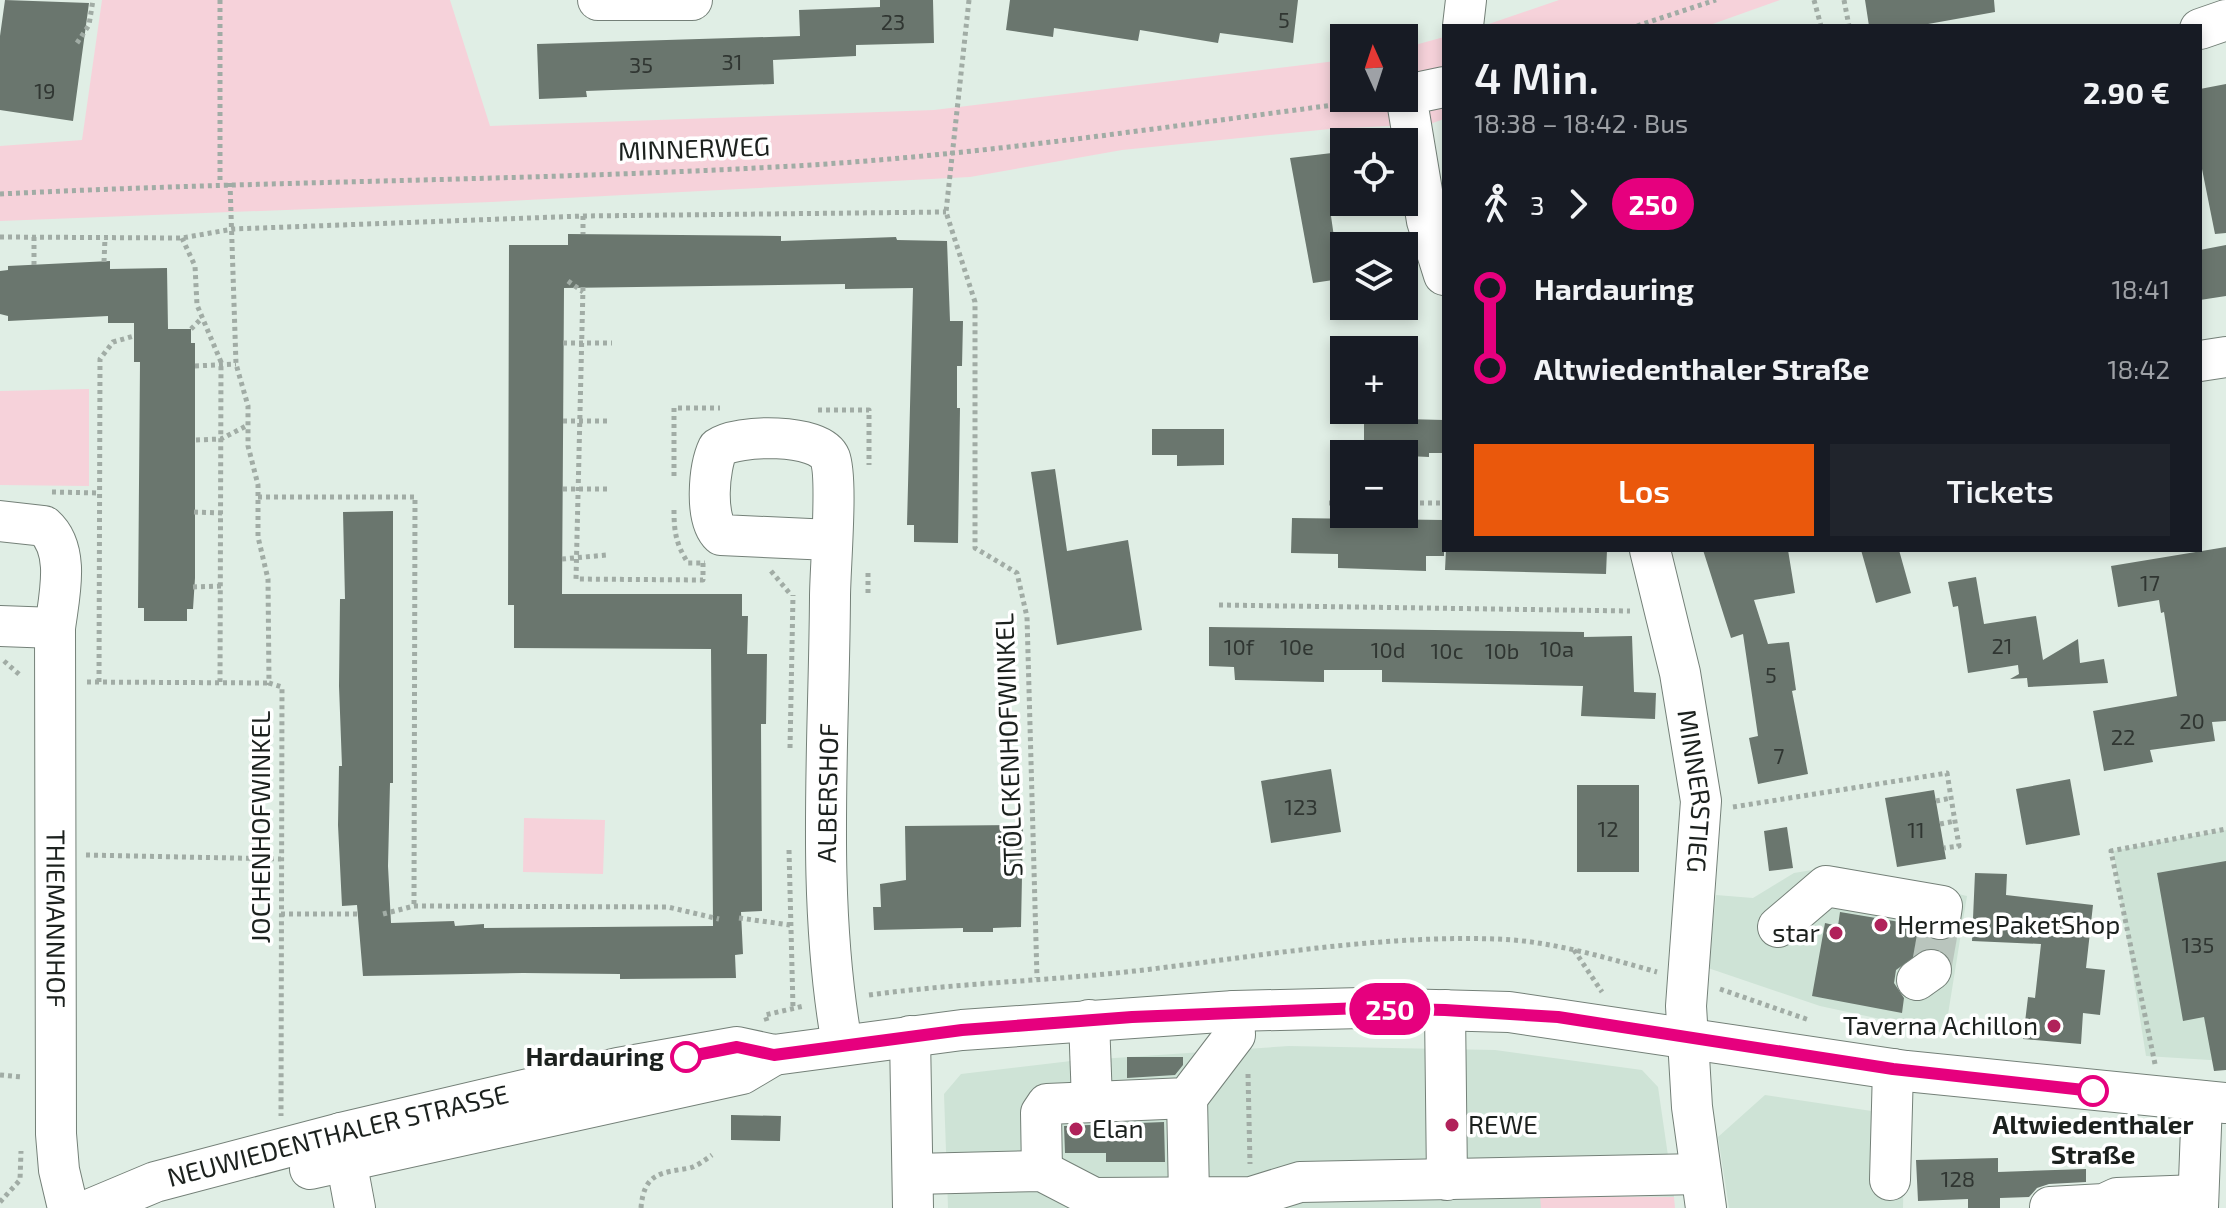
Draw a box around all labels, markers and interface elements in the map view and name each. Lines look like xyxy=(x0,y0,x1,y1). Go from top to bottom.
house number: 5 xyxy=(1278,6,1290,32)
house number: 23 xyxy=(881,8,905,34)
north arrow xyxy=(1330,24,1418,112)
map controls xyxy=(1330,24,1418,528)
house number: 31 xyxy=(722,48,743,74)
text: 4 Min. xyxy=(1474,50,1599,103)
house number: 35 xyxy=(629,51,653,77)
text: 2.90 € xyxy=(2083,74,2170,110)
house number: 19 xyxy=(34,77,56,103)
text: 18:38 – 18:42 · Bus xyxy=(1474,107,1688,138)
button: locate xyxy=(1330,128,1418,216)
street label: MINNERWEG xyxy=(617,129,771,166)
icon: walk xyxy=(1474,182,1518,226)
icon: forward xyxy=(1556,182,1600,226)
text: 250 xyxy=(1628,187,1678,221)
text: 3 xyxy=(1530,189,1544,220)
button: layers xyxy=(1330,232,1418,320)
text: Hardauring xyxy=(1534,270,1694,306)
text: 18:41 xyxy=(2111,273,2170,304)
button: + xyxy=(1330,336,1418,424)
text: Altwiedenthaler Straße xyxy=(1534,350,1870,386)
text: 18:42 xyxy=(2107,353,2170,384)
button: − xyxy=(1330,440,1418,528)
button: Los xyxy=(1474,444,1814,536)
button: Tickets xyxy=(1830,444,2170,536)
house number: 17 xyxy=(2140,569,2160,595)
street label: STÖLCKENHOFWINKEL xyxy=(987,612,1028,878)
house number: 21 xyxy=(1991,632,2013,658)
house number: 10f xyxy=(1224,633,1255,659)
house number: 10e xyxy=(1280,633,1314,659)
house number: 10a xyxy=(1540,635,1574,661)
house number: 10d xyxy=(1371,636,1405,662)
house number: 10c xyxy=(1431,637,1463,663)
house number: 10b xyxy=(1485,637,1519,663)
house number: 5 xyxy=(1765,661,1777,687)
street label: MINNERSTIEG xyxy=(1672,707,1719,874)
house number: 20 xyxy=(2179,707,2205,733)
street label: JOCHENHOFWINKEL xyxy=(244,711,275,943)
street label: ALBERSHOF xyxy=(810,723,843,863)
house number: 22 xyxy=(2111,723,2135,749)
house number: 7 xyxy=(1773,742,1785,768)
house number: 123 xyxy=(1284,793,1318,819)
house number: 12 xyxy=(1597,815,1619,841)
house number: 11 xyxy=(1907,816,1925,842)
street label: THIEMANNHOF xyxy=(41,830,73,1008)
place label: Hermes PaketShop xyxy=(1897,908,2120,939)
place label: star xyxy=(1772,916,1820,947)
marker: Hermes PaketShop xyxy=(1872,916,1890,934)
marker: star xyxy=(1827,924,1845,942)
house number: 135 xyxy=(2182,931,2214,957)
line badge: 250 xyxy=(1344,983,1436,1035)
text: 250 xyxy=(1365,992,1415,1026)
place label: Taverna Achillon xyxy=(1843,1009,2038,1040)
marker: Taverna Achillon xyxy=(2045,1017,2063,1035)
place label: Hardauring xyxy=(525,1040,664,1071)
marker: Hardauring xyxy=(671,1042,701,1072)
marker: Altwiedenthaler Straße xyxy=(2078,1076,2108,1106)
street label: NEUWIEDENTHALER STRASSE xyxy=(164,1077,511,1192)
place label: REWE xyxy=(1468,1108,1538,1139)
place label: Altwiedenthaler Straße xyxy=(1993,1108,2193,1169)
place label: Elan xyxy=(1092,1112,1144,1143)
marker: REWE xyxy=(1443,1116,1461,1134)
marker: Elan xyxy=(1067,1120,1085,1138)
house number: 128 xyxy=(1941,1165,1975,1191)

